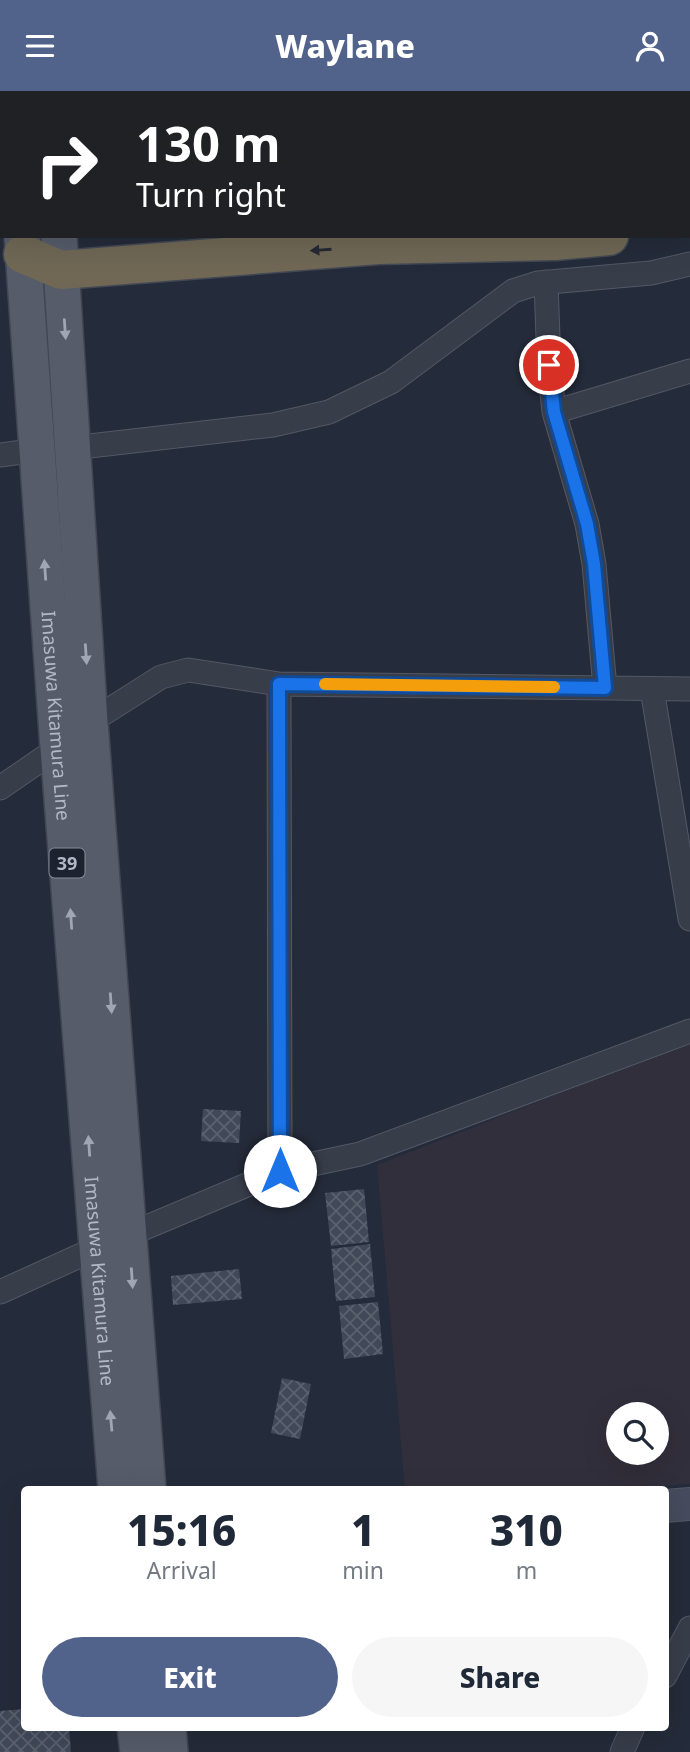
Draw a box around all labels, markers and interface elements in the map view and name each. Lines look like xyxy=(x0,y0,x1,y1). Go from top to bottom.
text: Waylane xyxy=(275,24,415,67)
icon: menu xyxy=(21,27,59,65)
icon: person xyxy=(631,27,669,65)
text: 130 m xyxy=(136,110,281,176)
icon: right xyxy=(21,119,112,210)
text: Turn right xyxy=(136,173,286,216)
one-way arrow xyxy=(309,245,331,256)
one-way arrow xyxy=(59,318,70,340)
pin xyxy=(519,335,579,395)
icon: arrive xyxy=(530,346,568,384)
one-way arrow xyxy=(39,559,50,581)
street label: Imasuwa Kitamura Line xyxy=(35,610,77,822)
one-way arrow xyxy=(80,643,91,665)
road number: 39 xyxy=(50,849,84,877)
one-way arrow xyxy=(65,908,76,930)
one-way arrow xyxy=(106,992,117,1014)
one-way arrow xyxy=(83,1134,94,1156)
position arrow xyxy=(243,1134,317,1208)
street label: Imasuwa Kitamura Line xyxy=(79,1175,121,1387)
one-way arrow xyxy=(127,1268,138,1290)
map controls xyxy=(606,1402,669,1465)
button: search xyxy=(606,1402,669,1465)
one-way arrow xyxy=(105,1410,116,1432)
text: 15:16 xyxy=(127,1501,236,1558)
text: 1 xyxy=(351,1501,375,1558)
text: 310 xyxy=(490,1501,563,1558)
text: Arrival xyxy=(147,1554,217,1586)
text: min xyxy=(342,1554,384,1586)
text: m xyxy=(516,1554,537,1586)
button: Exit xyxy=(42,1637,338,1717)
button: Share xyxy=(352,1637,648,1717)

